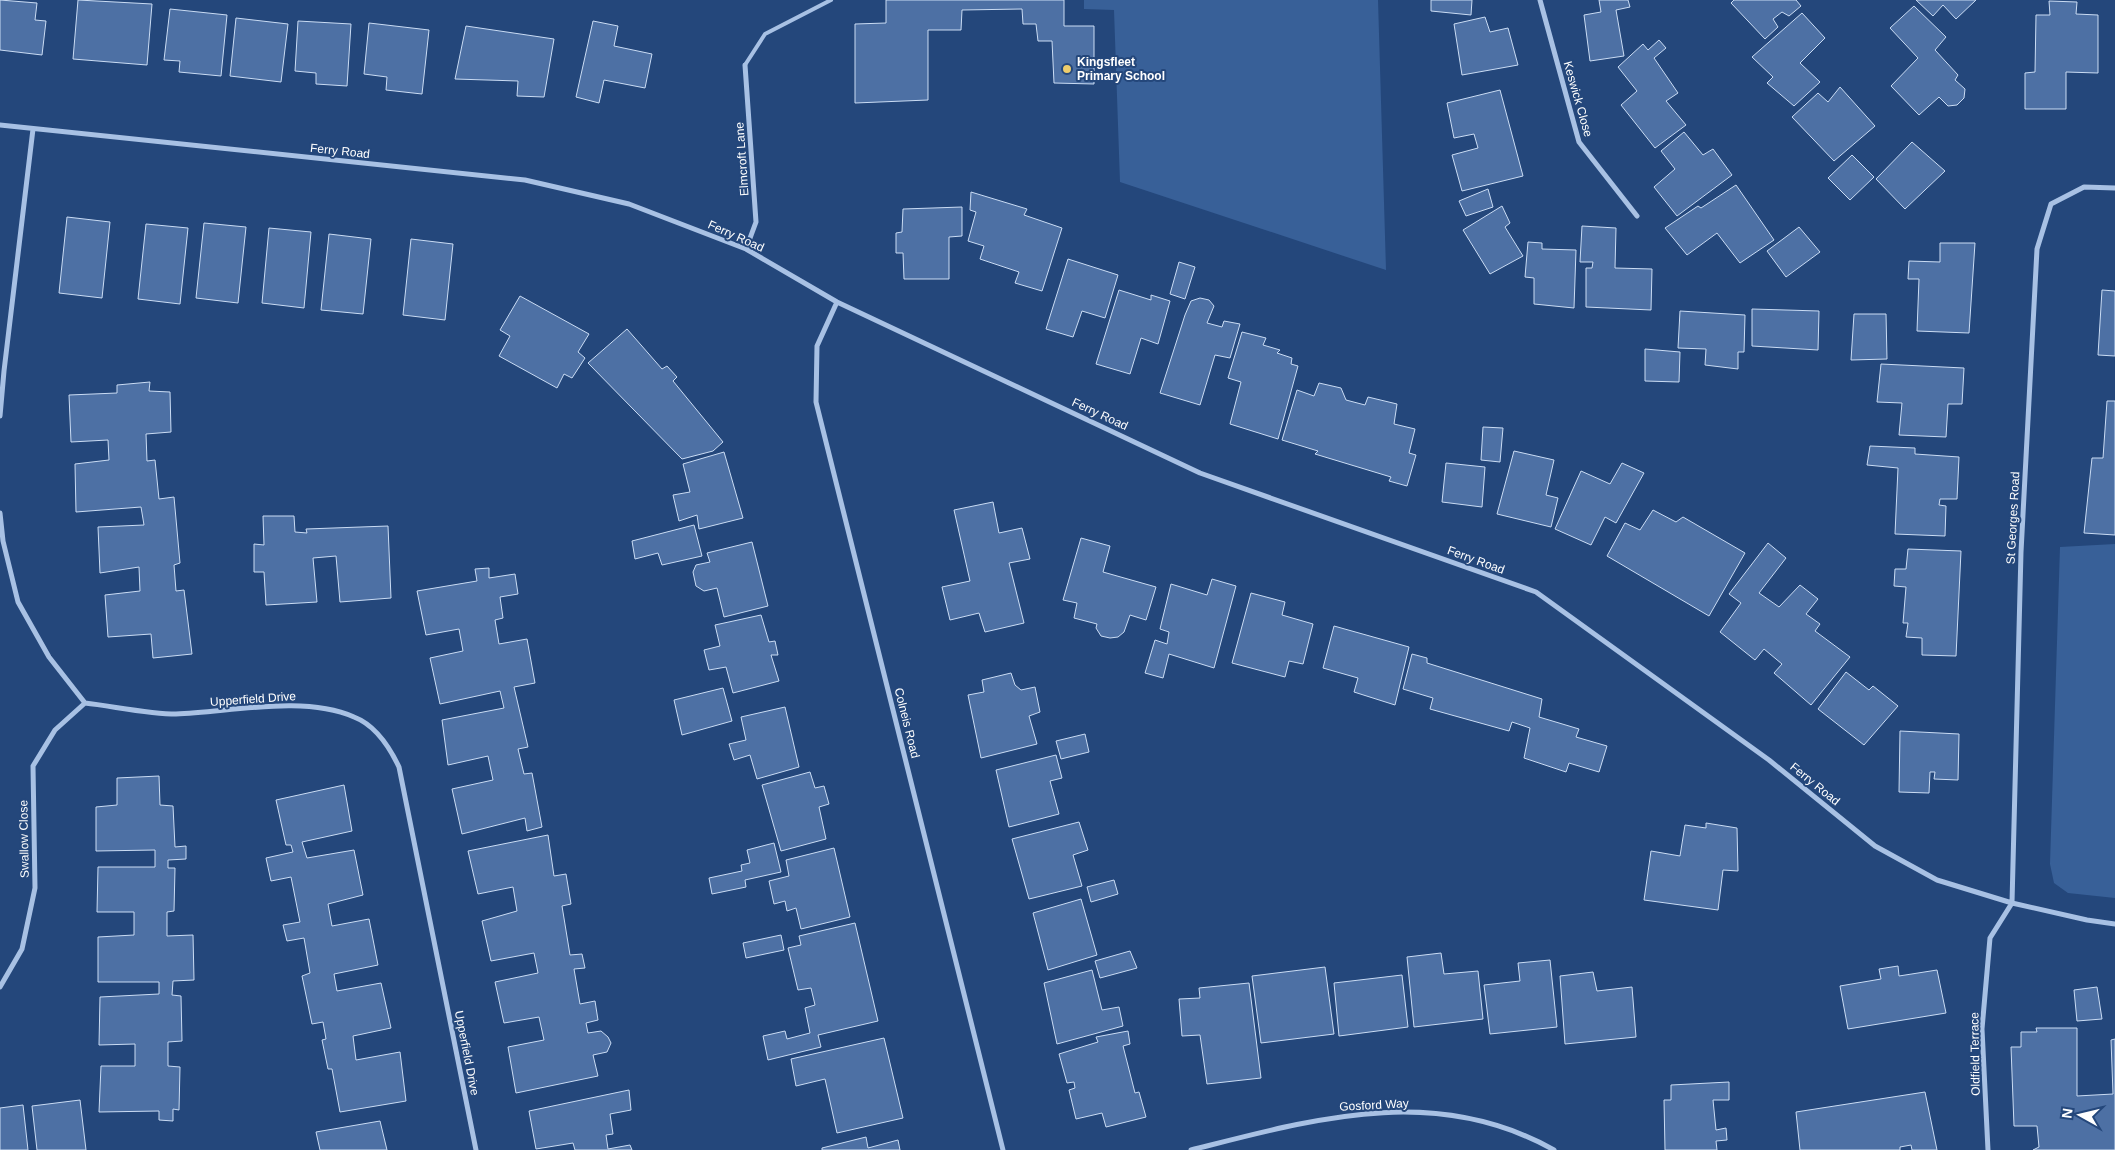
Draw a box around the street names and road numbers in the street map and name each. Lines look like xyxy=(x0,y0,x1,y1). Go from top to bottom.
street label: Keswick Close xyxy=(1561,60,1596,139)
street label: Elmcroft Lane xyxy=(732,121,752,196)
street label: Ferry Road xyxy=(309,141,371,161)
street label: Ferry Road xyxy=(706,217,766,255)
street label: Ferry Road xyxy=(1070,395,1130,433)
street label: St Georges Road xyxy=(2004,471,2022,565)
street label: Ferry Road xyxy=(1445,543,1507,577)
street label: Colneis Road xyxy=(891,686,923,760)
street label: Upperfield Drive xyxy=(210,689,297,709)
street label: Ferry Road xyxy=(1787,760,1843,808)
street label: Swallow Close xyxy=(16,800,32,878)
street label: Upperfield Drive xyxy=(452,1009,482,1097)
street label: Oldfield Terrace xyxy=(1967,1012,1983,1096)
street label: Gosford Way xyxy=(1339,1096,1409,1114)

